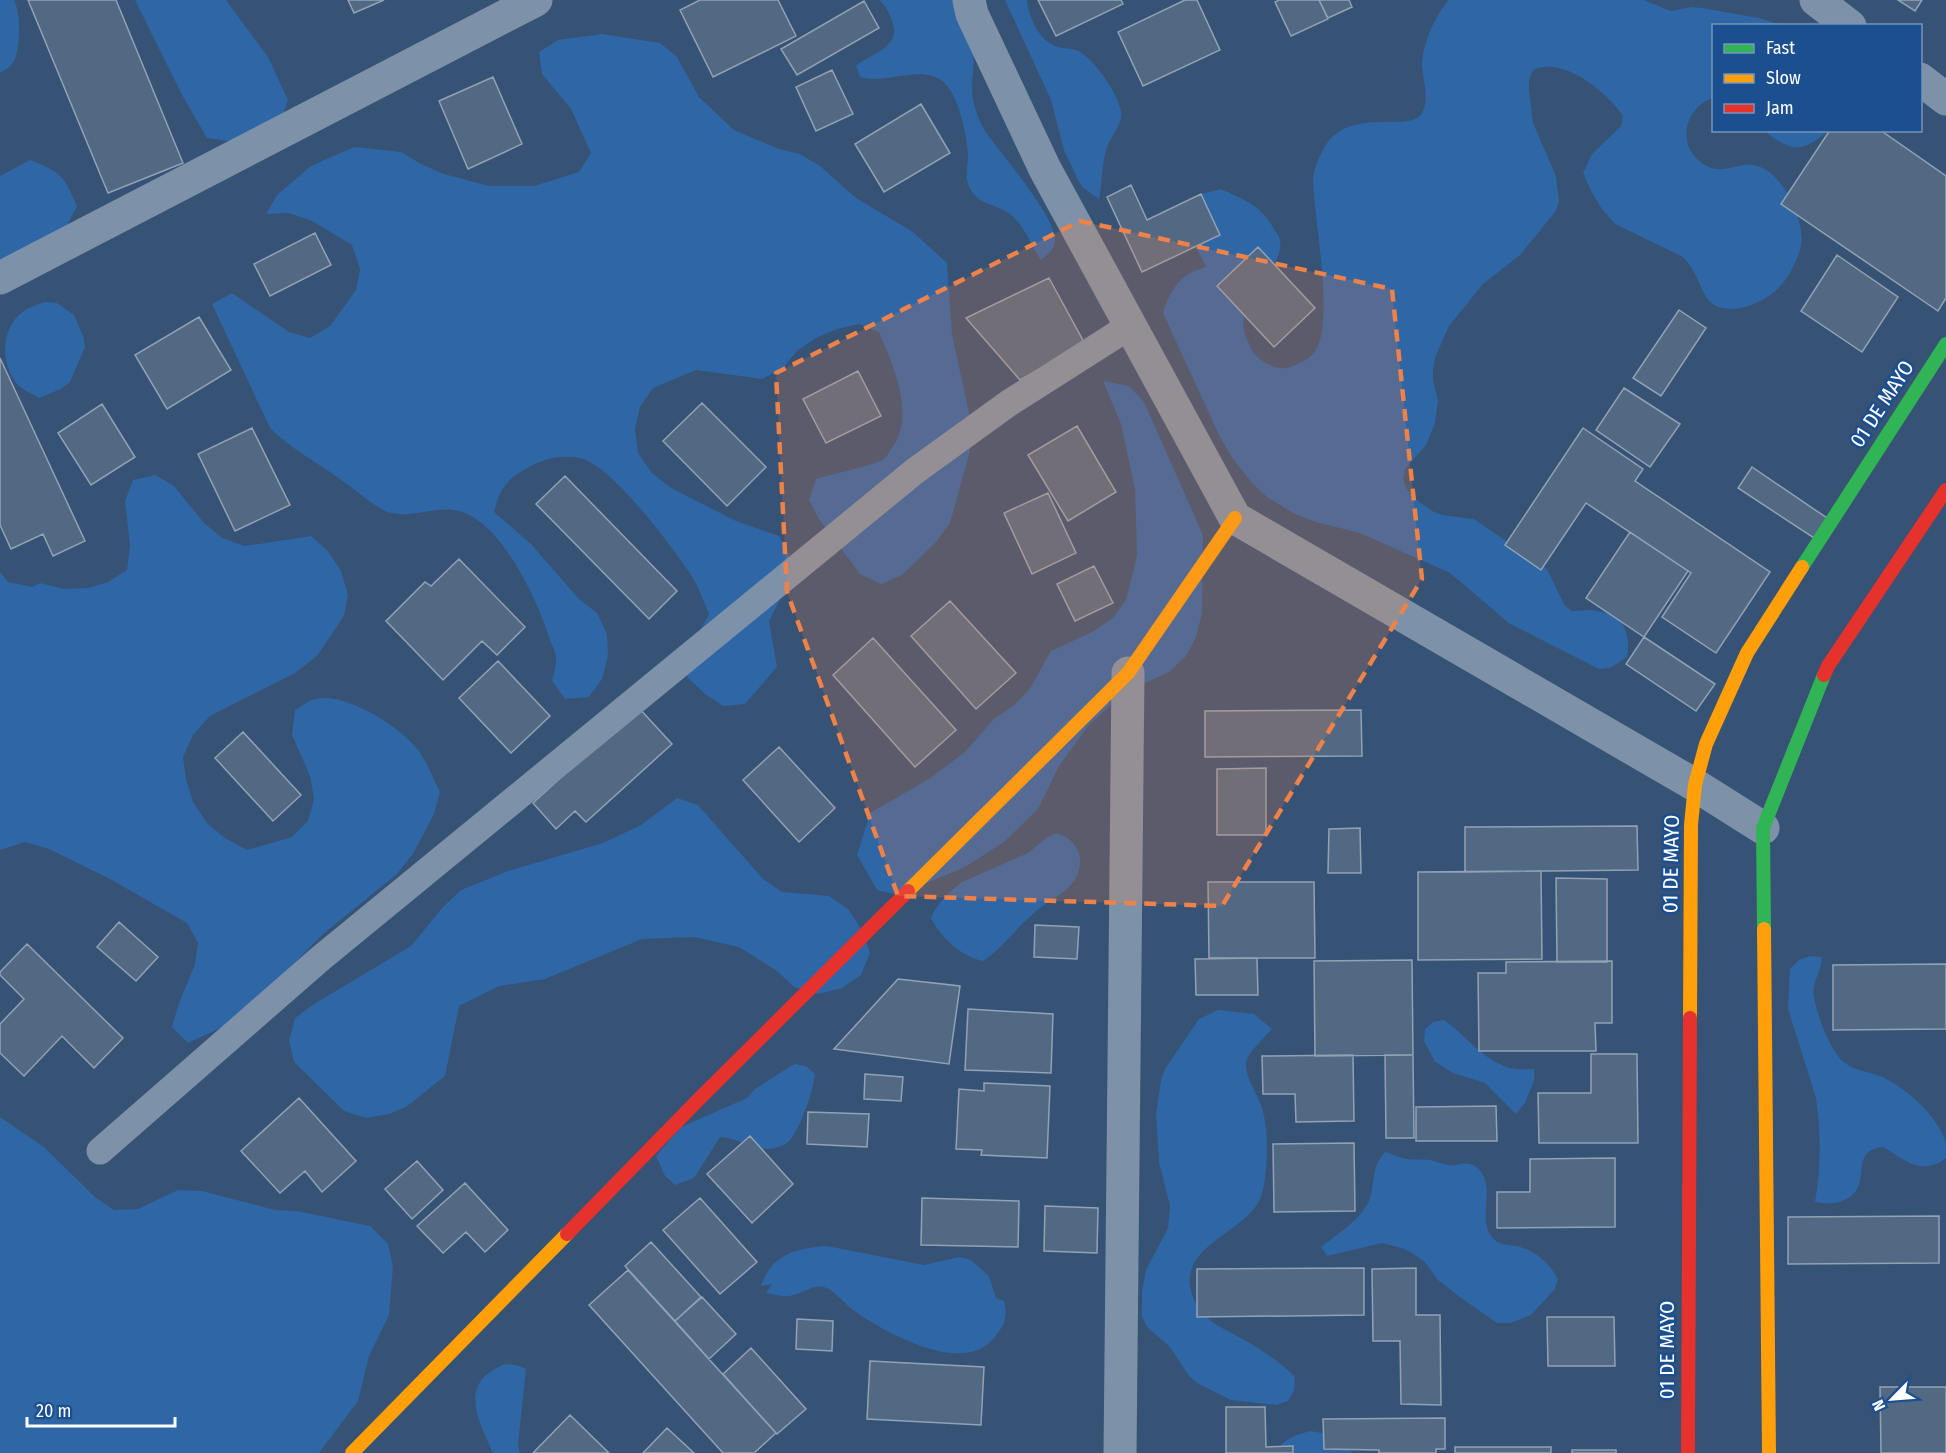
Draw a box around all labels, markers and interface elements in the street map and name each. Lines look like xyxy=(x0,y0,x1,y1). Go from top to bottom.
legend xyxy=(1712,24,1922,132)
text: Fast xyxy=(1766,37,1795,59)
text: Slow xyxy=(1766,67,1801,89)
text: Jam xyxy=(1766,97,1794,119)
street label: 01 DE MAYO xyxy=(1844,356,1920,452)
street label: 01 DE MAYO xyxy=(1657,815,1685,913)
street label: 01 DE MAYO xyxy=(1654,1301,1680,1399)
north arrow xyxy=(1862,1369,1922,1429)
scale bar xyxy=(27,1390,176,1428)
text: N xyxy=(1868,1397,1889,1413)
text: 20 m xyxy=(36,1400,71,1422)

